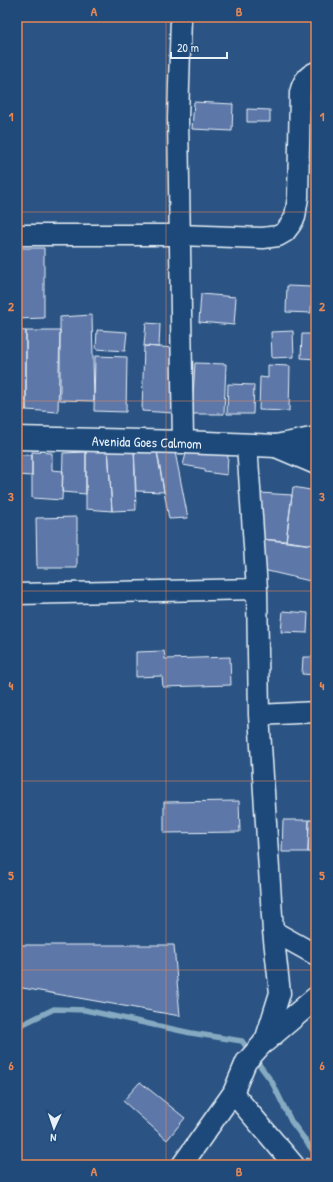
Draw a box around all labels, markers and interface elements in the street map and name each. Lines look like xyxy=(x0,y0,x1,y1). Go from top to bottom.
text: A xyxy=(91,2,98,20)
text: B xyxy=(236,2,243,20)
scale bar xyxy=(171,34,227,60)
text: 20 m xyxy=(177,39,199,56)
text: 1 xyxy=(9,107,14,125)
text: 1 xyxy=(320,107,325,125)
text: 2 xyxy=(8,297,15,315)
text: 2 xyxy=(319,297,326,315)
street label: Avenida Goes Calmom xyxy=(92,430,202,452)
text: 3 xyxy=(8,487,14,505)
text: 3 xyxy=(319,487,325,505)
text: 4 xyxy=(9,676,14,694)
text: 4 xyxy=(320,676,325,694)
text: 5 xyxy=(8,866,14,884)
text: 5 xyxy=(319,866,325,884)
text: 6 xyxy=(8,1056,14,1074)
text: 6 xyxy=(319,1056,325,1074)
north arrow xyxy=(34,1108,74,1148)
text: N xyxy=(50,1131,57,1145)
text: A xyxy=(91,1162,98,1180)
text: B xyxy=(236,1162,243,1180)

